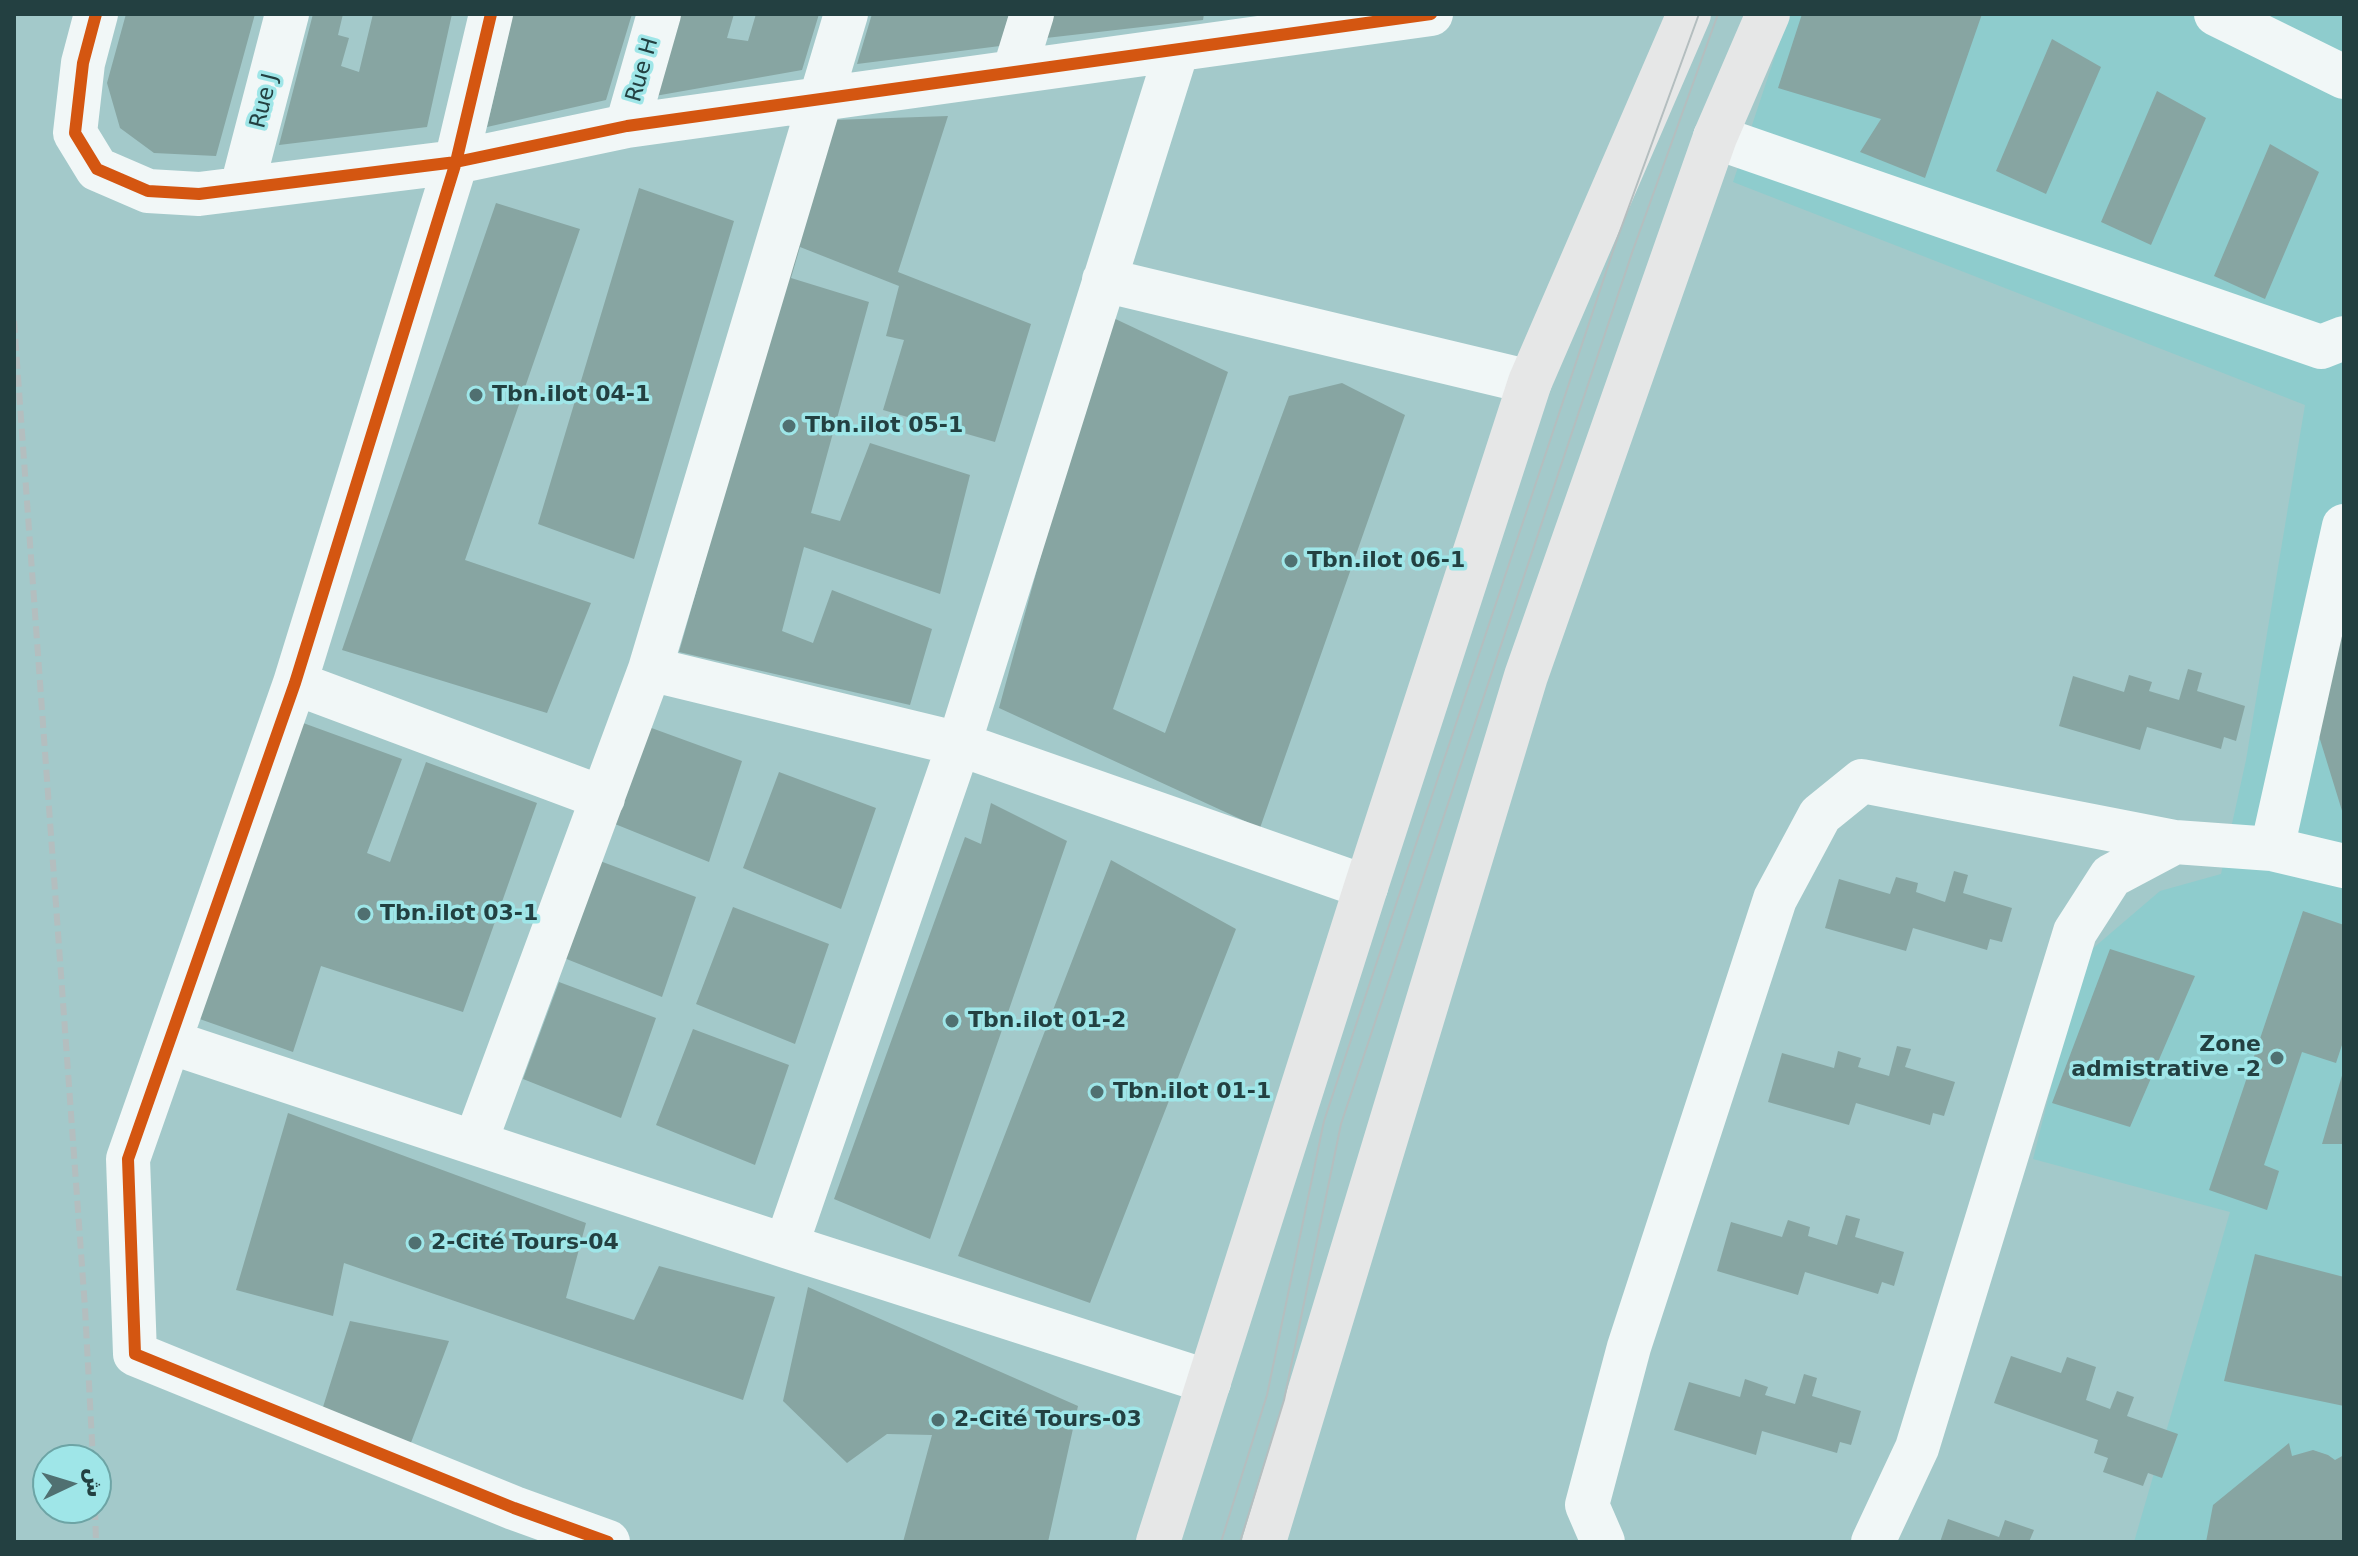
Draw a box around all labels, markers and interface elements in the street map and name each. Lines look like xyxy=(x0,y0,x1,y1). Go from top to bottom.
street label: Rue H xyxy=(621,35,665,105)
street label: Rue J xyxy=(246,71,284,131)
place label: Tbn.ilot 04-1 xyxy=(492,382,650,408)
marker: Tbn.ilot 04-1 xyxy=(467,386,485,404)
place label: Tbn.ilot 05-1 xyxy=(805,413,963,439)
marker: Tbn.ilot 05-1 xyxy=(780,417,798,435)
place label: Tbn.ilot 06-1 xyxy=(1307,548,1465,574)
marker: Tbn.ilot 06-1 xyxy=(1282,552,1300,570)
place label: Tbn.ilot 03-1 xyxy=(380,901,538,927)
marker: Tbn.ilot 03-1 xyxy=(355,905,373,923)
place label: Tbn.ilot 01-2 xyxy=(968,1008,1126,1034)
marker: Tbn.ilot 01-2 xyxy=(943,1012,961,1030)
place label: Zone admistrative -2 xyxy=(2071,1032,2261,1084)
marker: Zone admistrative -2 xyxy=(2268,1049,2286,1067)
place label: Tbn.ilot 01-1 xyxy=(1113,1079,1271,1105)
marker: Tbn.ilot 01-1 xyxy=(1088,1083,1106,1101)
place label: 2-Cité Tours-04 xyxy=(431,1230,619,1256)
marker: 2-Cité Tours-04 xyxy=(406,1234,424,1252)
place label: 2-Cité Tours-03 xyxy=(954,1407,1142,1433)
marker: 2-Cité Tours-03 xyxy=(929,1411,947,1429)
north arrow xyxy=(32,1444,112,1524)
text: ش xyxy=(81,1466,108,1498)

